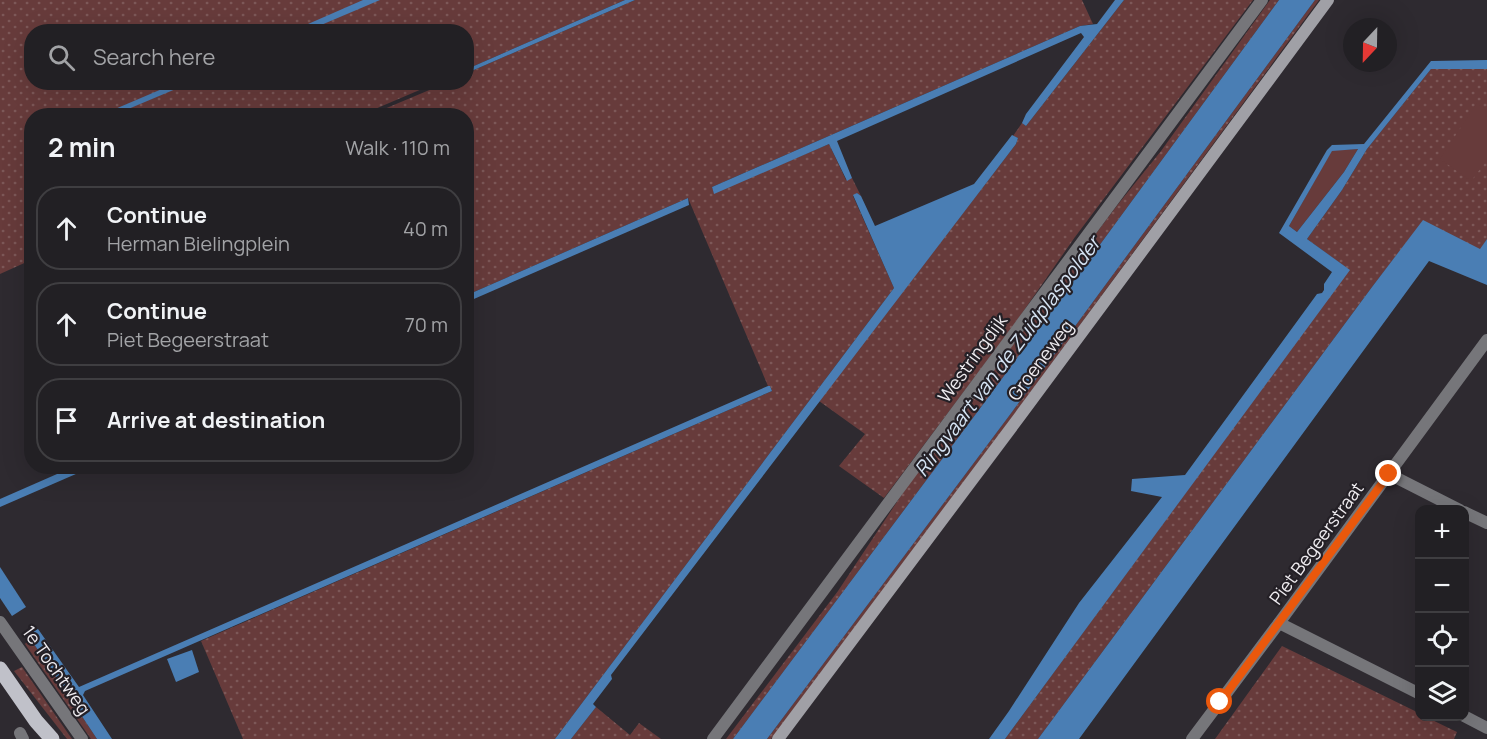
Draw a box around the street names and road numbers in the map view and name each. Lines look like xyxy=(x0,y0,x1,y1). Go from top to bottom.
street label: Westringdijk xyxy=(932,308,1013,407)
street label: Groeneweg xyxy=(1002,315,1078,405)
street label: Piet Begeerstraat xyxy=(1263,477,1369,609)
street label: 1e Tochtweg xyxy=(17,621,97,719)

